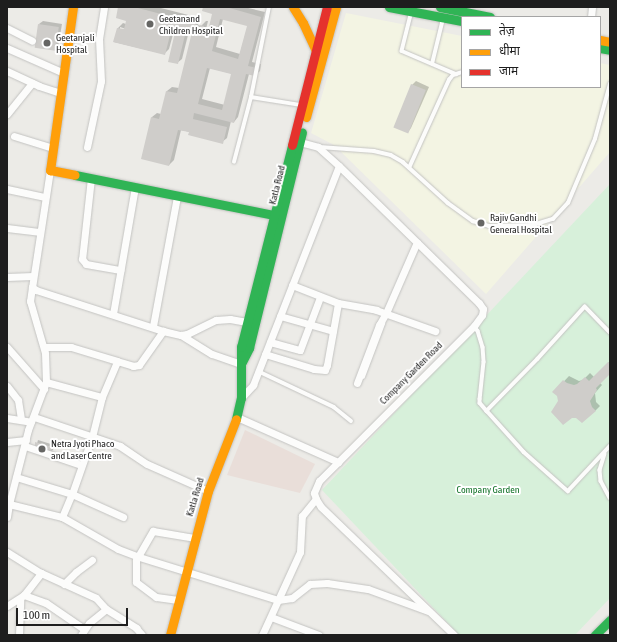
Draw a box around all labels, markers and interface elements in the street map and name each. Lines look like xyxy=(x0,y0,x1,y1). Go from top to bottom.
place label: Geetanand Children Hospital xyxy=(159,12,223,36)
legend xyxy=(461,16,601,88)
marker: Geetanand Children Hospital xyxy=(144,18,156,30)
text: तेज़ xyxy=(499,24,515,38)
place label: Geetanjali Hospital xyxy=(56,31,95,54)
marker: Geetanjali Hospital xyxy=(41,37,53,49)
text: धीमा xyxy=(499,44,520,58)
text: जाम xyxy=(499,64,518,78)
street label: Katla Road xyxy=(266,164,288,206)
place label: Rajiv Gandhi General Hospital xyxy=(490,211,552,234)
marker: Rajiv Gandhi General Hospital xyxy=(475,217,487,229)
street label: Company Garden Road xyxy=(377,339,445,407)
place label: Netra Jyoti Phaco and Laser Centre xyxy=(51,437,114,460)
marker: Netra Jyoti Phaco and Laser Centre xyxy=(36,443,48,455)
street label: Katla Road xyxy=(183,476,207,518)
park label: Company Garden xyxy=(456,484,520,496)
scale bar xyxy=(18,600,130,626)
text: 100 m xyxy=(23,608,50,622)

